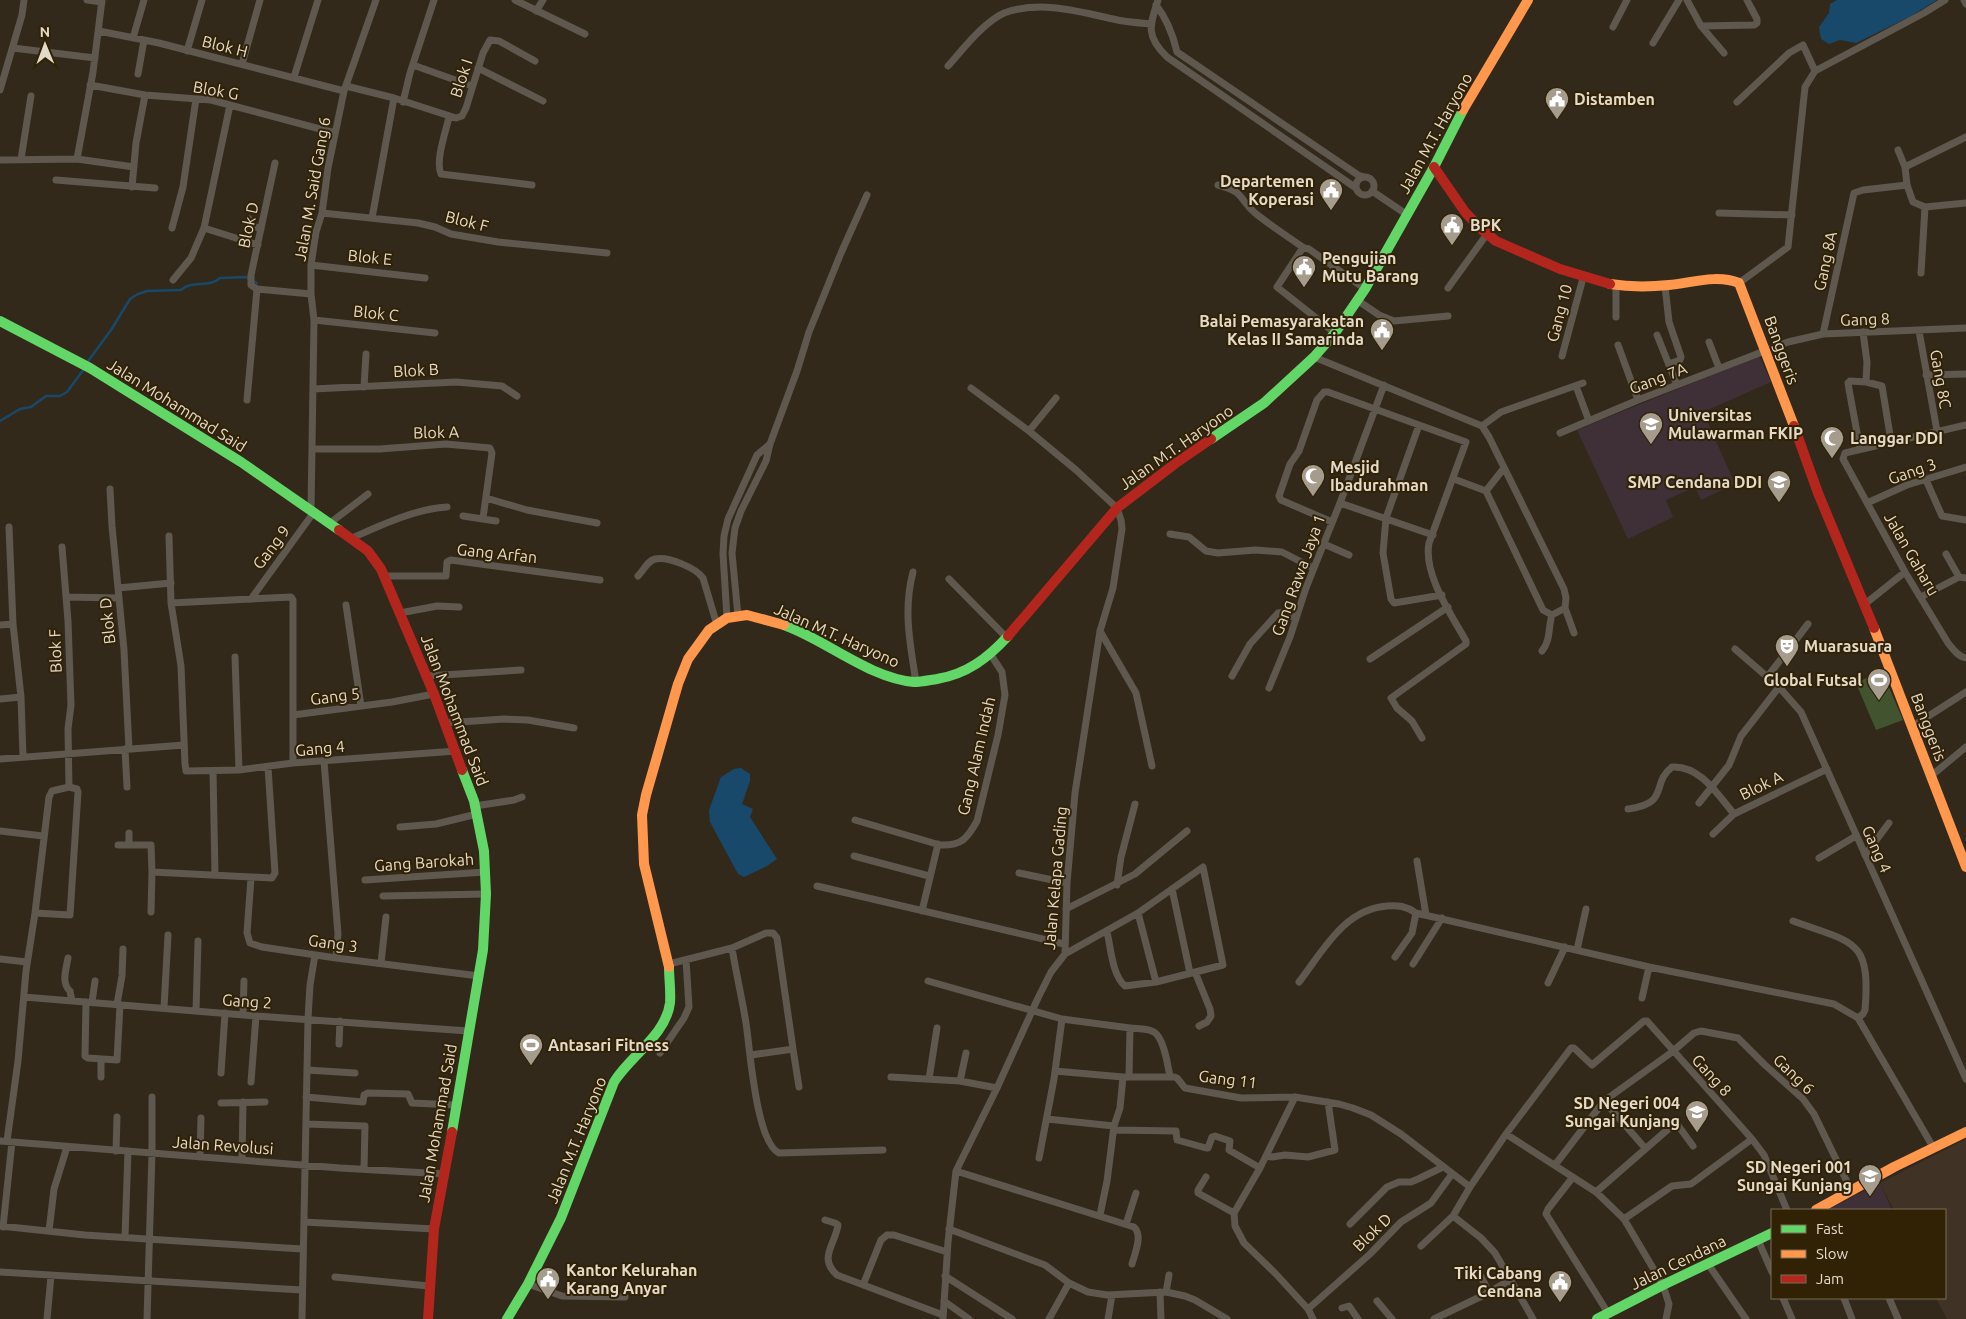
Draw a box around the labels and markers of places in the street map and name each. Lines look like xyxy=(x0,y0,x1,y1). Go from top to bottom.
public building icon: Distamben xyxy=(1544,86,1570,120)
place label: Distamben xyxy=(1574,90,1655,108)
place label: Departemen Koperasi xyxy=(1220,172,1314,208)
public building icon: Departemen Koperasi xyxy=(1318,177,1344,211)
public building icon: BPK xyxy=(1439,212,1465,246)
place label: BPK xyxy=(1470,216,1502,234)
place label: Pengujian Mutu Barang xyxy=(1322,249,1419,285)
public building icon: Pengujian Mutu Barang xyxy=(1291,254,1317,288)
place label: Balai Pemasyarakatan Kelas II Samarinda xyxy=(1199,312,1364,348)
public building icon: Balai Pemasyarakatan Kelas II Samarinda xyxy=(1369,317,1395,351)
place label: Universitas Mulawarman FKIP xyxy=(1668,406,1803,442)
school or university icon: Universitas Mulawarman FKIP xyxy=(1638,411,1664,445)
mosque icon: Langgar DDI xyxy=(1819,425,1845,459)
place label: Langgar DDI xyxy=(1850,429,1943,447)
place label: Mesjid Ibadurahman xyxy=(1330,458,1428,494)
mosque icon: Mesjid Ibadurahman xyxy=(1300,463,1326,497)
school or university icon: SMP Cendana DDI xyxy=(1766,469,1792,503)
place label: SMP Cendana DDI xyxy=(1628,473,1762,491)
theatre icon: Muarasuara xyxy=(1774,633,1800,667)
place label: Muarasuara xyxy=(1804,637,1892,655)
sports icon: Global Futsal xyxy=(1866,667,1892,701)
place label: Global Futsal xyxy=(1763,671,1862,689)
sports icon: Antasari Fitness xyxy=(518,1032,544,1066)
place label: Antasari Fitness xyxy=(548,1036,669,1054)
place label: SD Negeri 004 Sungai Kunjang xyxy=(1565,1094,1680,1130)
school or university icon: SD Negeri 004 Sungai Kunjang xyxy=(1684,1099,1710,1133)
place label: SD Negeri 001 Sungai Kunjang xyxy=(1737,1158,1852,1194)
school or university icon: SD Negeri 001 Sungai Kunjang xyxy=(1857,1163,1883,1197)
place label: Kantor Kelurahan Karang Anyar xyxy=(566,1261,697,1297)
place label: Tiki Cabang Cendana xyxy=(1454,1264,1542,1300)
public building icon: Kantor Kelurahan Karang Anyar xyxy=(535,1266,561,1300)
public building icon: Tiki Cabang Cendana xyxy=(1547,1269,1573,1303)

